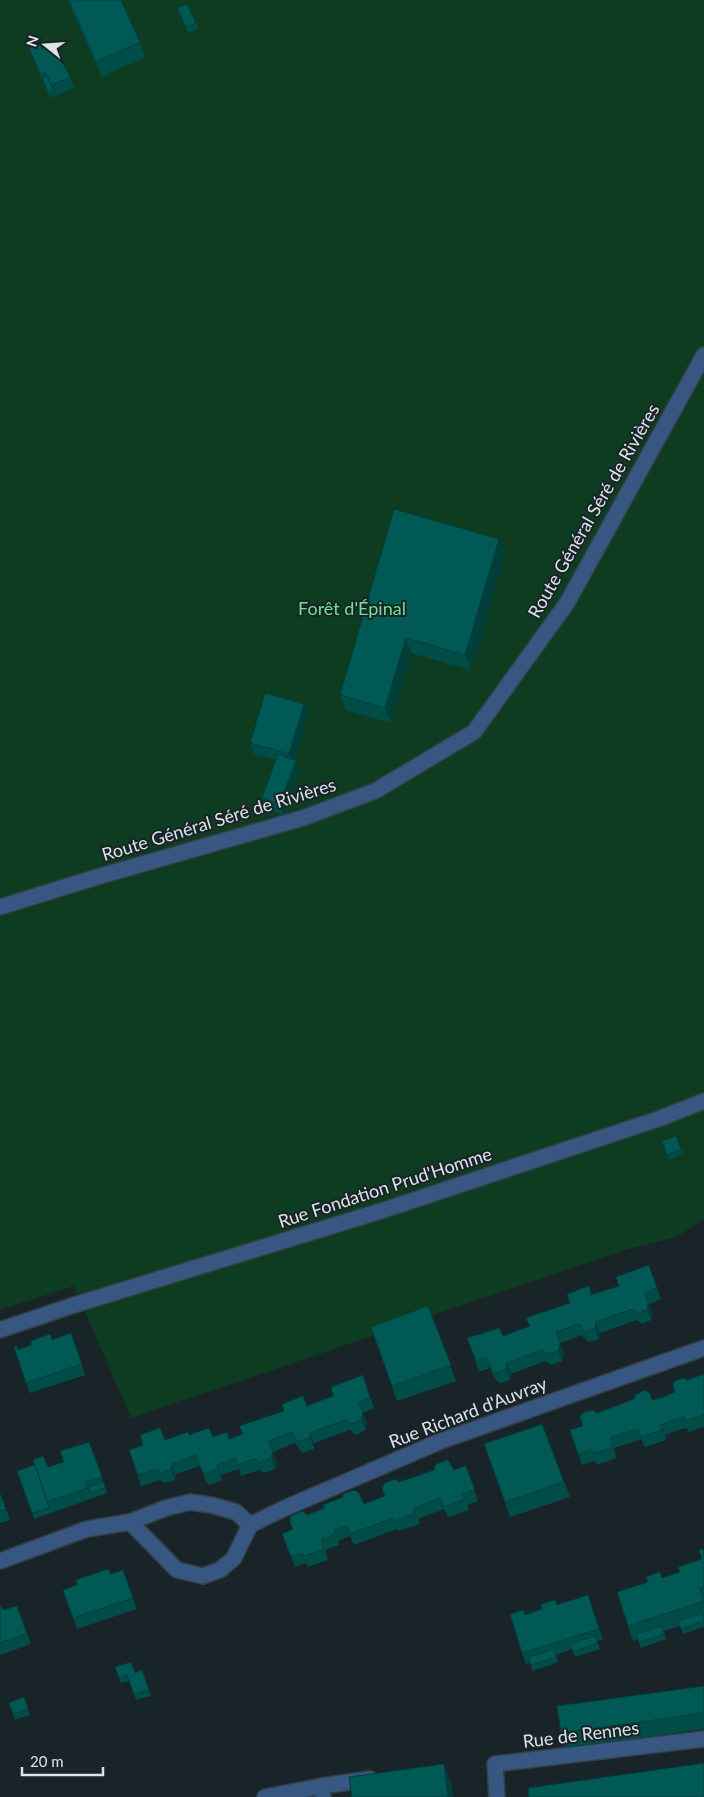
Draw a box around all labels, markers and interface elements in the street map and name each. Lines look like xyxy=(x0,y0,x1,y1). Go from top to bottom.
north arrow xyxy=(20,20,70,70)
text: N xyxy=(22,33,42,49)
street label: Route Général Séré de Rivières xyxy=(523,399,664,621)
park label: Forêt d'Épinal xyxy=(298,597,406,619)
street label: Route Général Séré de Rivières xyxy=(99,773,339,865)
street label: Rue Fondation Prud'Homme xyxy=(275,1142,494,1232)
street label: Rue Richard d'Auvray xyxy=(386,1372,550,1452)
street label: Rue de Rennes xyxy=(522,1716,640,1752)
scale bar xyxy=(22,1744,104,1776)
text: 20 m xyxy=(30,1752,64,1770)

